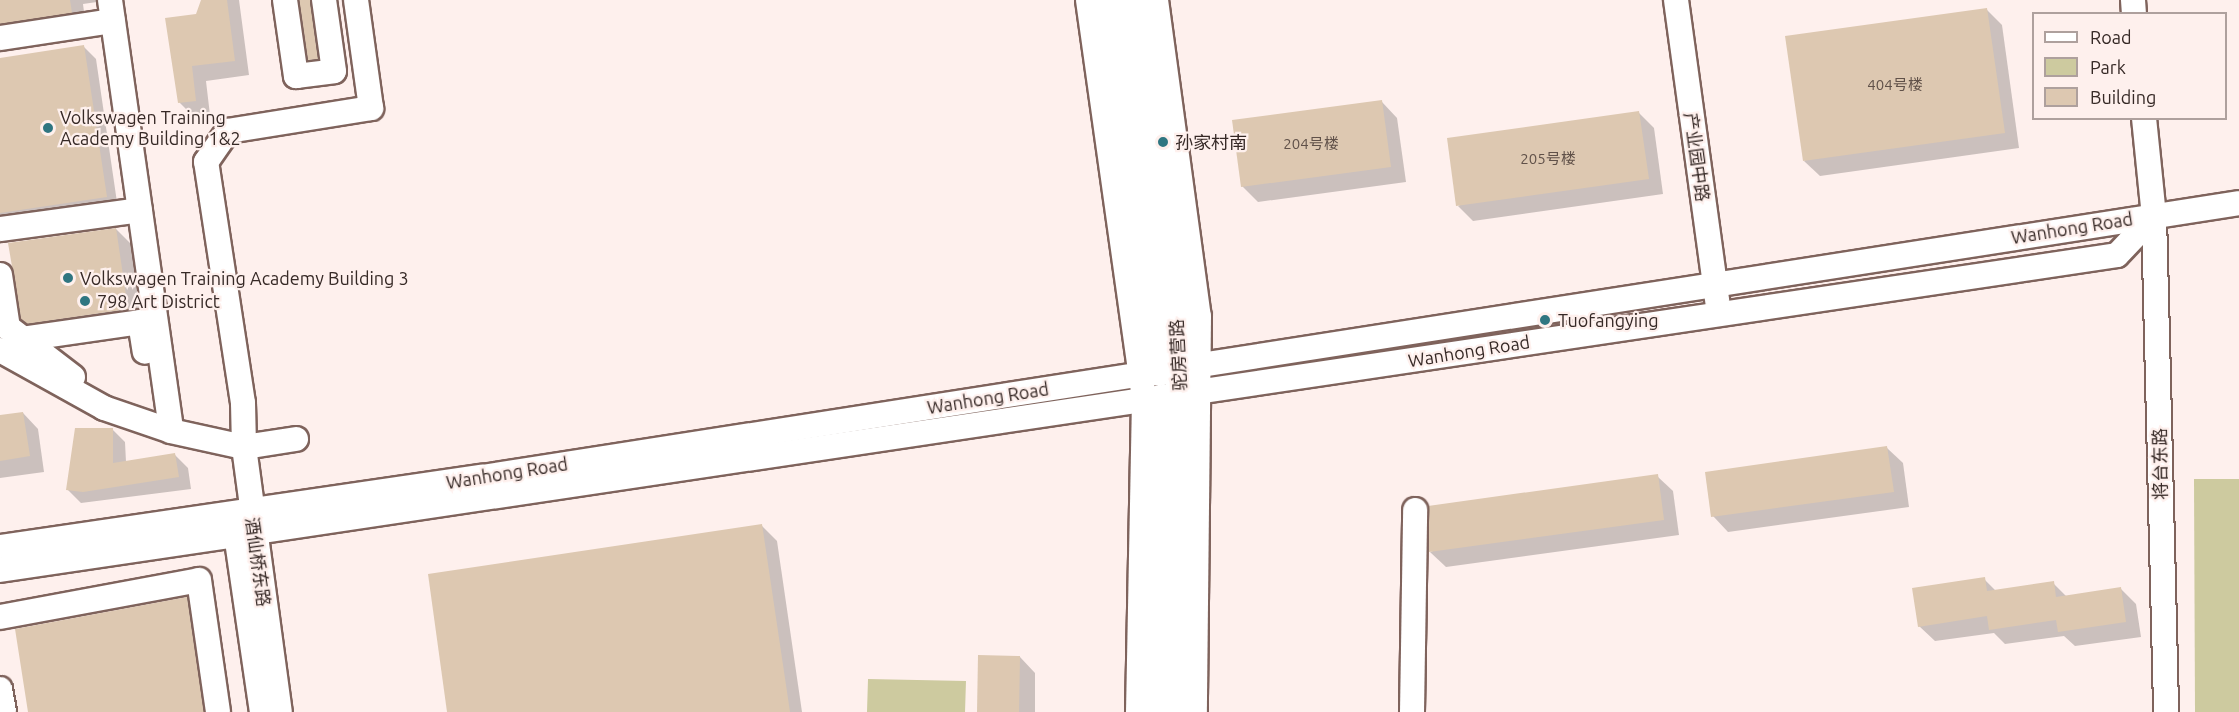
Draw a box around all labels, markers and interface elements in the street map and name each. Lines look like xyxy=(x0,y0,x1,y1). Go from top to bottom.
legend xyxy=(2032,12,2227,120)
text: Road xyxy=(2090,27,2132,47)
text: Park xyxy=(2090,57,2126,77)
house number: 404号楼 xyxy=(1867,76,1923,94)
text: Building xyxy=(2090,87,2156,107)
place label: Volkswagen Training Academy Building 1&2 xyxy=(60,107,241,150)
street label: 产业园中路 xyxy=(1680,111,1714,203)
marker: Volkswagen Training Academy Building 1&2 xyxy=(41,121,55,135)
place label: 孙家村南 xyxy=(1175,131,1247,153)
marker: 孙家村南 xyxy=(1156,135,1170,149)
house number: 204号楼 xyxy=(1283,135,1339,153)
house number: 205号楼 xyxy=(1520,150,1576,168)
street label: Wanhong Road xyxy=(2010,208,2134,248)
place label: Volkswagen Training Academy Building 3 xyxy=(80,267,409,289)
marker: Volkswagen Training Academy Building 3 xyxy=(61,271,75,285)
place label: 798 Art District xyxy=(97,290,220,312)
marker: 798 Art District xyxy=(78,294,92,308)
place label: Tuofangying xyxy=(1558,309,1659,331)
marker: Tuofangying xyxy=(1536,311,1554,329)
street label: 驼房营路 xyxy=(1165,318,1191,392)
street label: Wanhong Road xyxy=(1407,331,1531,371)
street label: Wanhong Road xyxy=(926,378,1050,418)
street label: 将台东路 xyxy=(2149,428,2171,500)
street label: Wanhong Road xyxy=(445,453,569,493)
street label: 酒仙桥东路 xyxy=(241,516,275,608)

